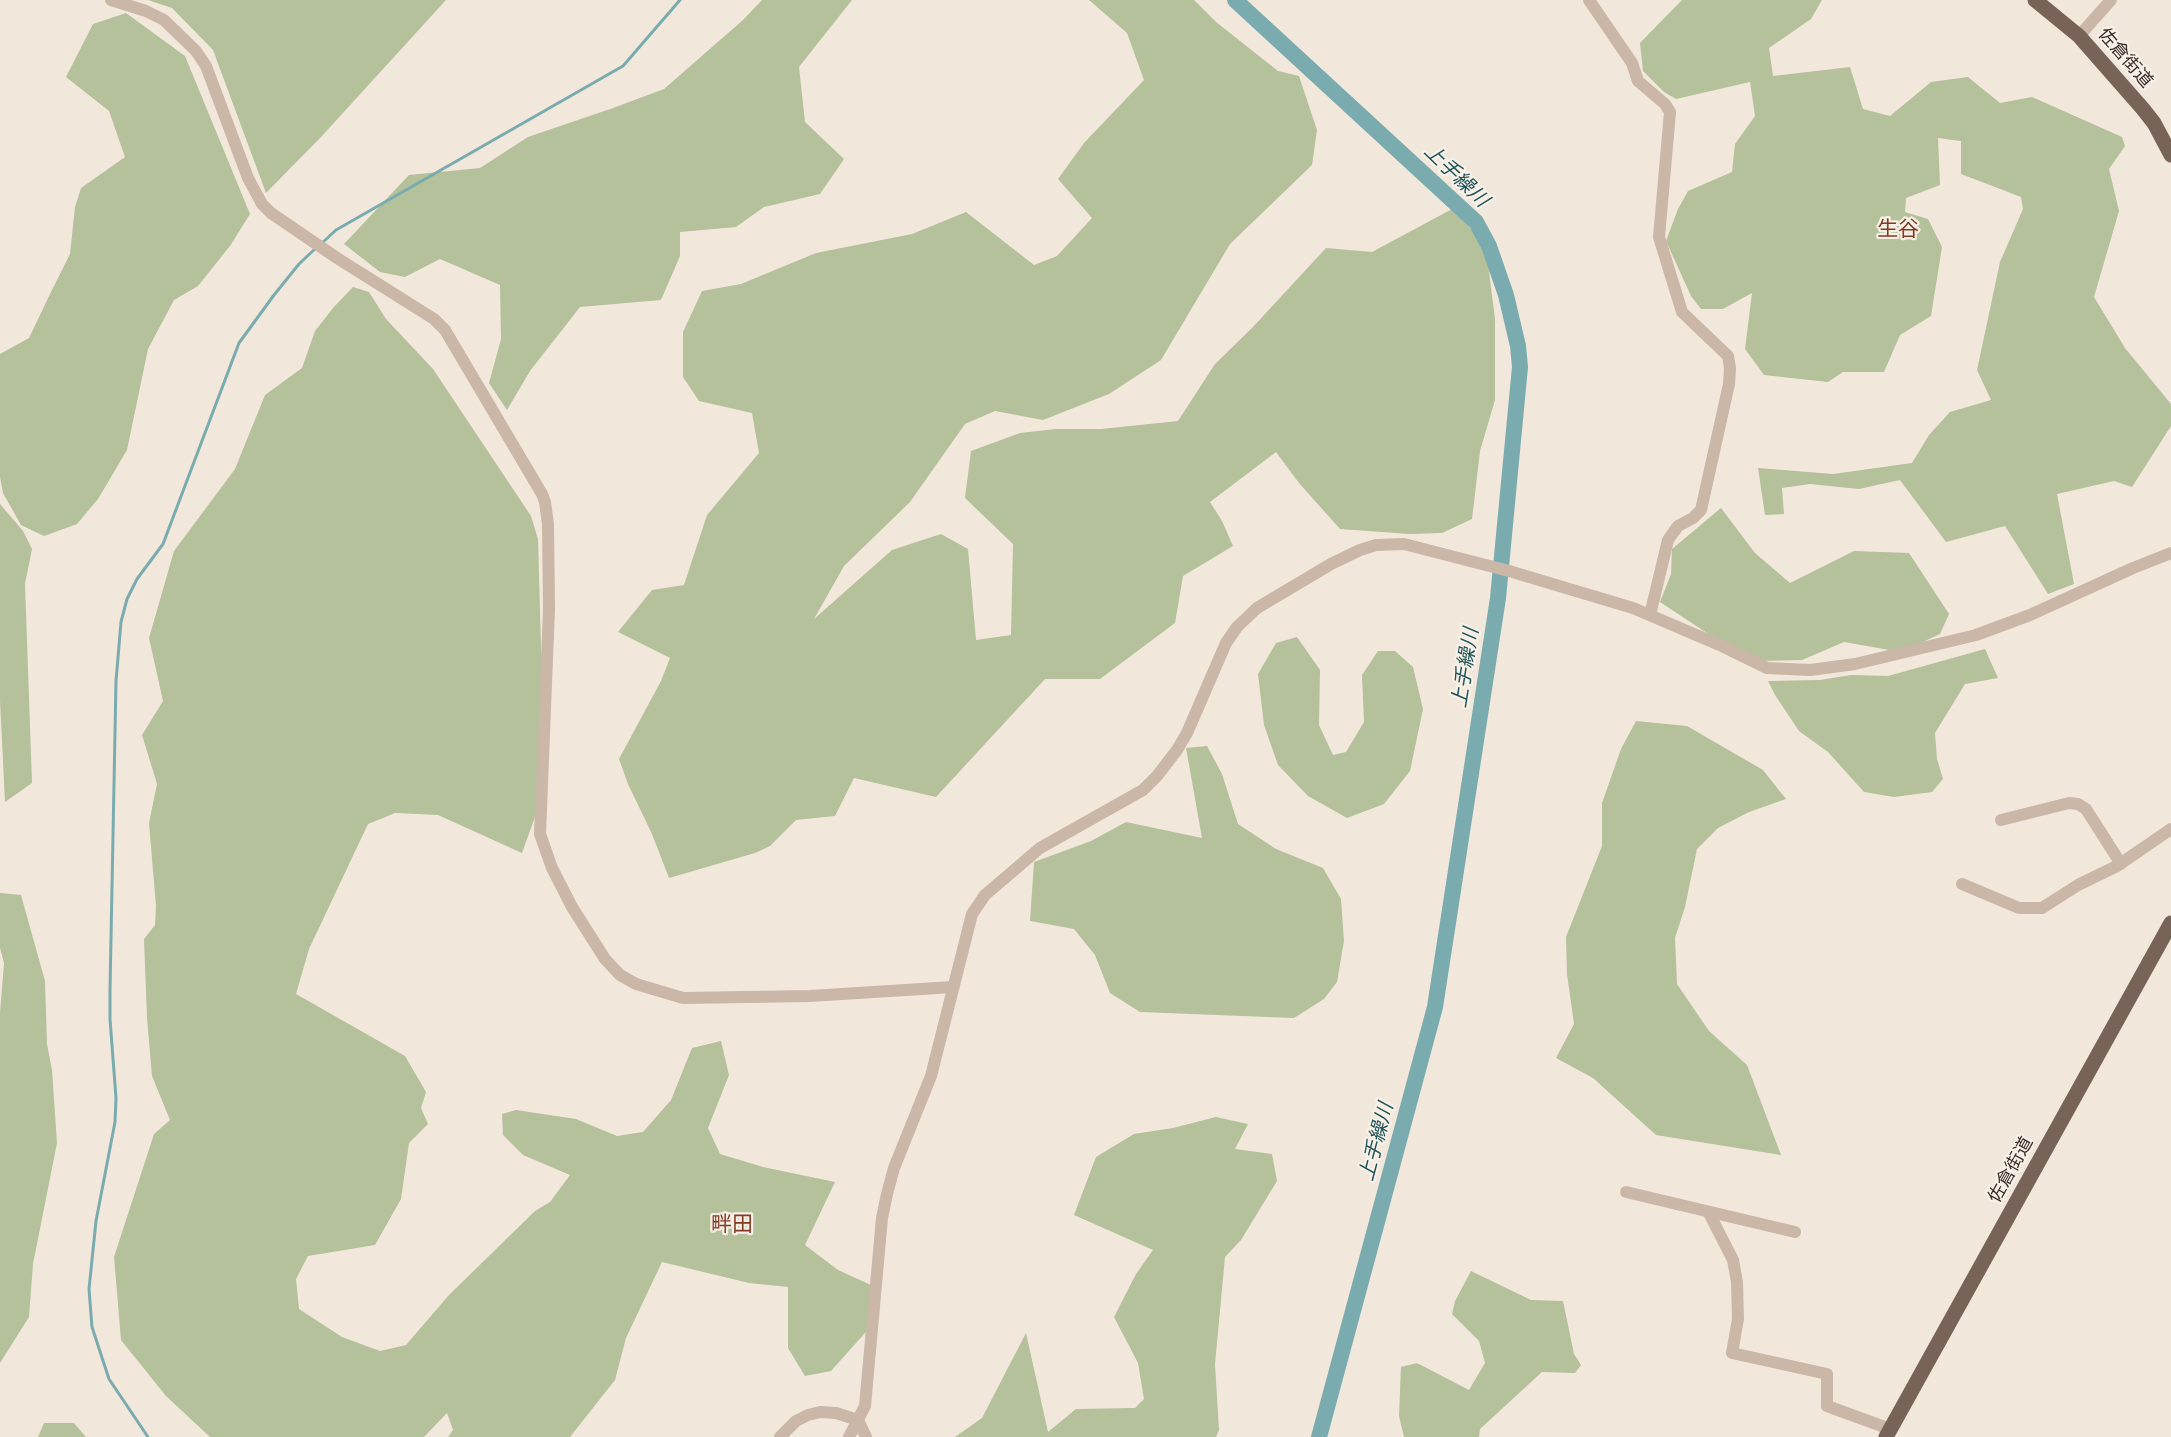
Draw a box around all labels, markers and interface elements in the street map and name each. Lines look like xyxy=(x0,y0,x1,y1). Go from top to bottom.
street label: 佐倉街道 xyxy=(2093,24,2157,92)
water label: 上手繰川 xyxy=(1419,140,1493,212)
district label: 生谷 xyxy=(1877,217,1919,243)
water label: 上手繰川 xyxy=(1448,627,1484,709)
water label: 上手繰川 xyxy=(1355,1100,1399,1184)
street label: 佐倉街道 xyxy=(1984,1133,2038,1207)
district label: 畔田 xyxy=(711,1212,753,1238)

